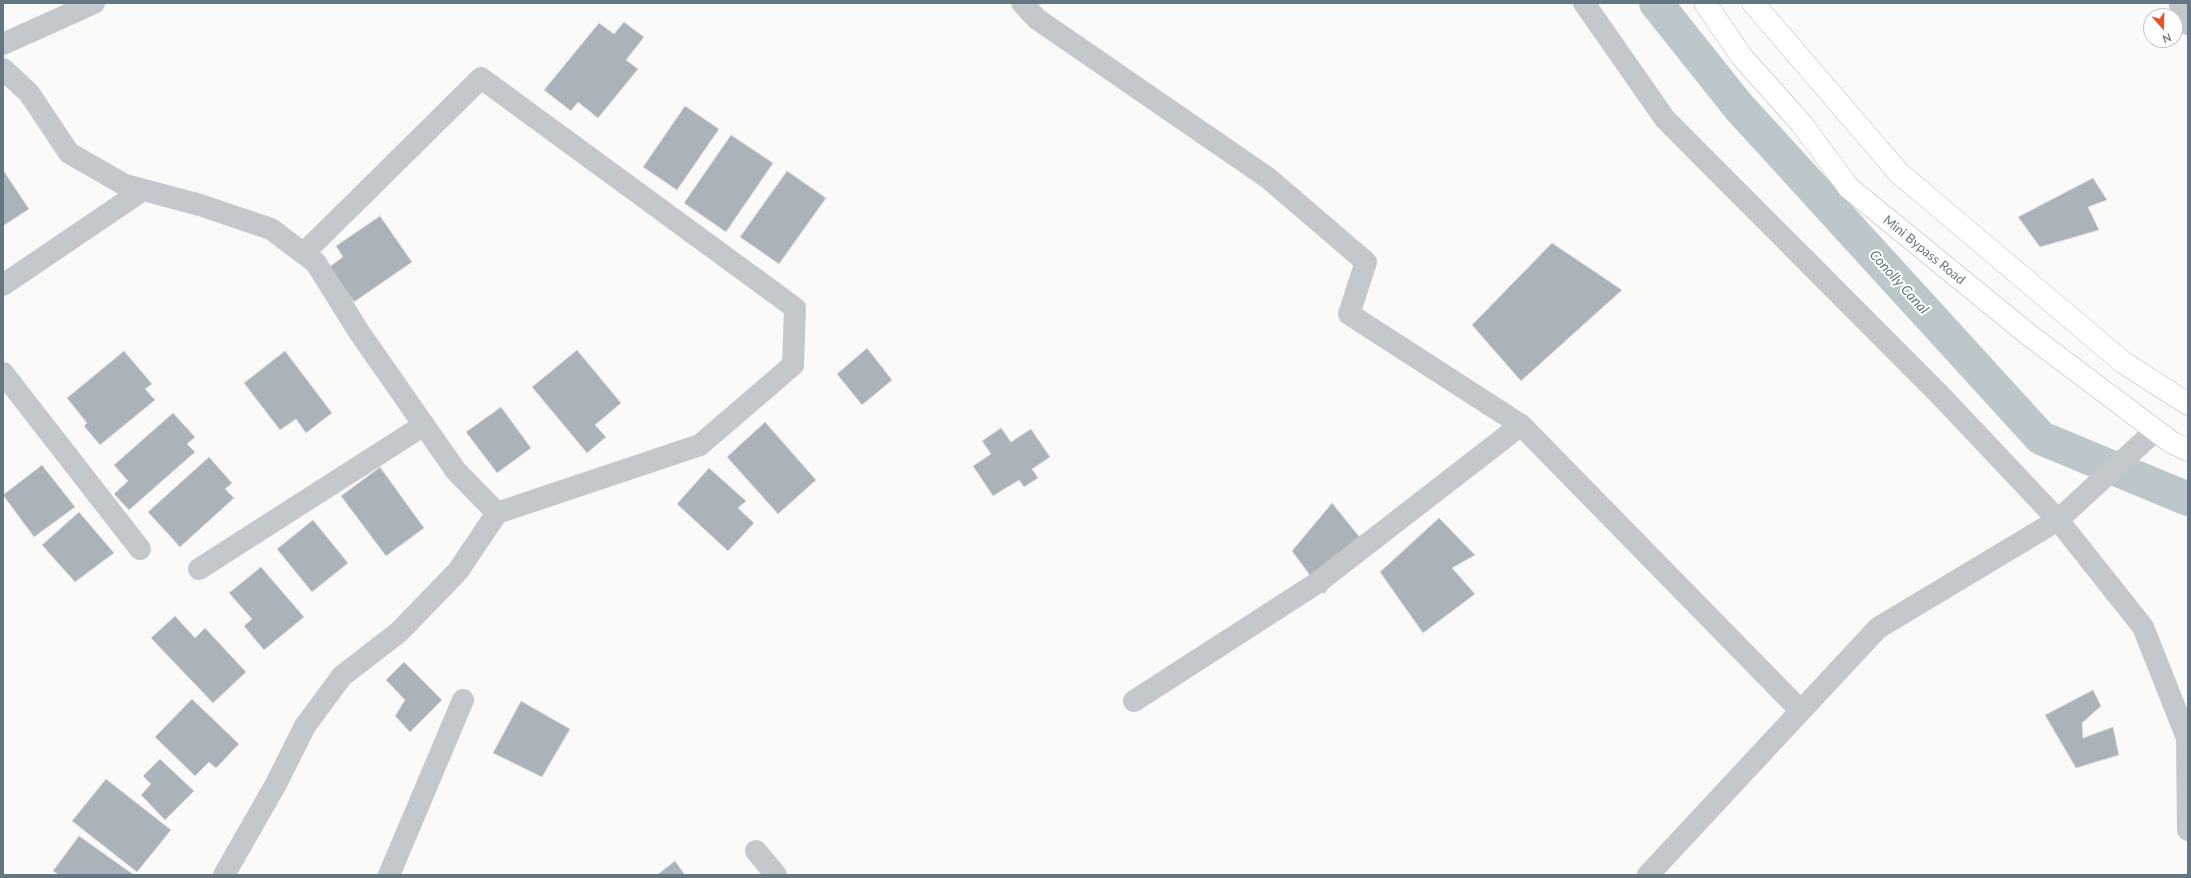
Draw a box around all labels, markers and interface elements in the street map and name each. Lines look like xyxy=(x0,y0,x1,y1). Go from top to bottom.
north arrow xyxy=(2143,8,2183,48)
text: N xyxy=(2161,31,2173,46)
street label: Mini Bypass Road xyxy=(1880,212,1968,288)
water label: Conolly Canal xyxy=(1866,247,1932,317)

